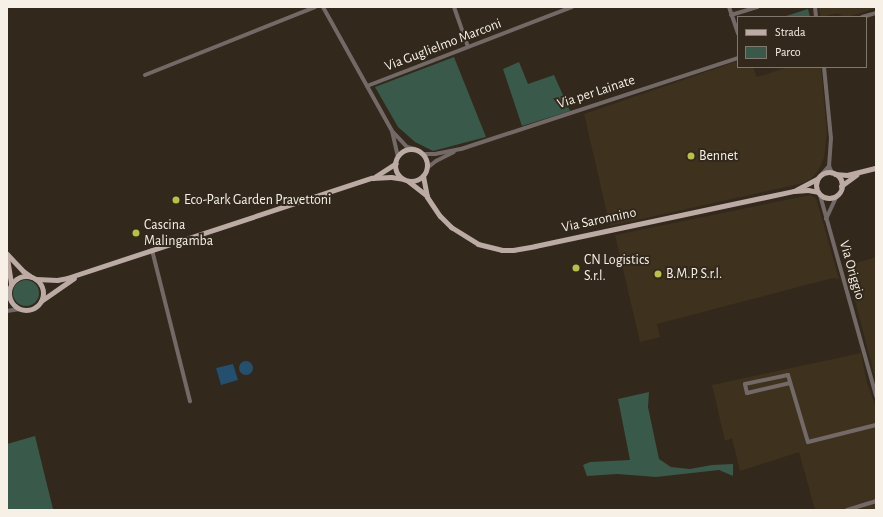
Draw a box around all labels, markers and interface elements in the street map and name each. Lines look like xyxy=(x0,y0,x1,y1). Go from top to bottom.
street label: Via Guglielmo Marconi xyxy=(382,15,504,75)
legend xyxy=(737,16,867,68)
text: Strada xyxy=(775,26,806,38)
text: Parco xyxy=(775,46,801,58)
street label: Via per Lainate xyxy=(555,72,637,112)
place label: Bennet xyxy=(699,148,738,164)
marker: Bennet xyxy=(686,151,696,161)
place label: Eco-Park Garden Pravettoni xyxy=(184,192,331,208)
marker: Eco-Park Garden Pravettoni xyxy=(171,195,181,205)
street label: Via Saronnino xyxy=(560,204,638,236)
place label: Cascina Malingamba xyxy=(144,217,213,250)
marker: Cascina Malingamba xyxy=(131,228,141,238)
street label: Via Origgio xyxy=(836,238,868,302)
place label: CN Logistics S.r.l. xyxy=(584,252,649,284)
marker: CN Logistics S.r.l. xyxy=(571,263,581,273)
place label: B.M.P. S.r.l. xyxy=(666,266,722,282)
marker: B.M.P. S.r.l. xyxy=(653,269,663,279)

